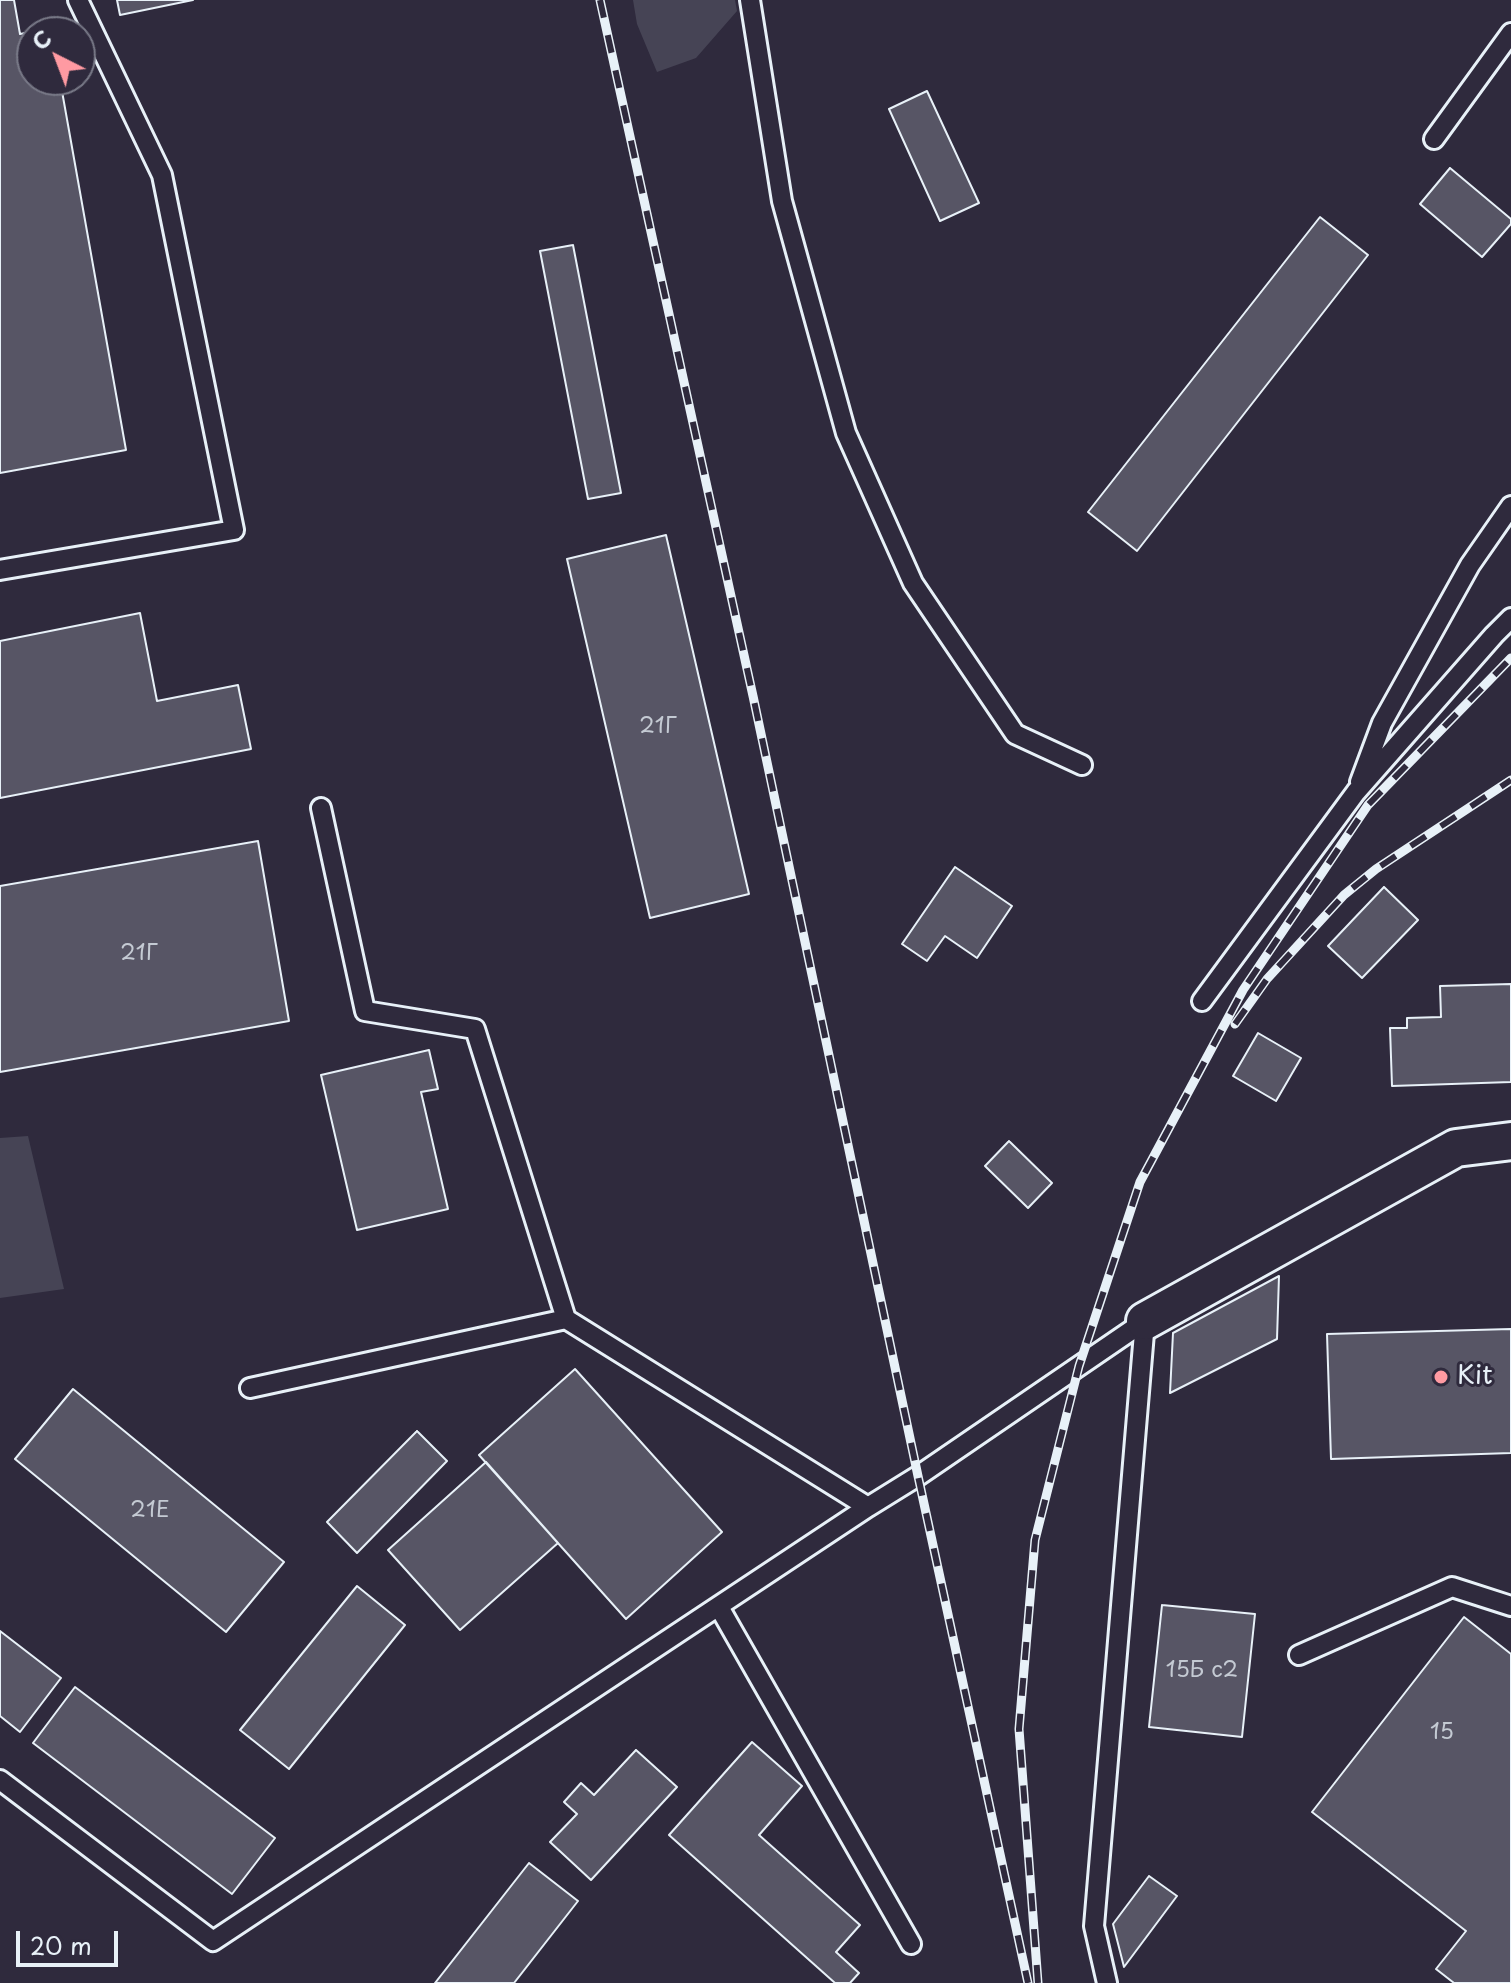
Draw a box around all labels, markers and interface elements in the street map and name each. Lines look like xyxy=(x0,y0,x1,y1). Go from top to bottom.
north arrow xyxy=(16,16,96,96)
text: С xyxy=(24,21,58,57)
house number: 21Г xyxy=(639,714,677,740)
house number: 21Г xyxy=(120,941,158,967)
place label: Kit xyxy=(1457,1361,1493,1393)
marker: Kit xyxy=(1432,1368,1450,1386)
house number: 21Е xyxy=(130,1498,170,1524)
house number: 15Б с2 xyxy=(1166,1658,1238,1684)
house number: 15 xyxy=(1430,1720,1454,1746)
scale bar xyxy=(20,1915,122,1965)
text: 20 m xyxy=(30,1927,92,1963)

